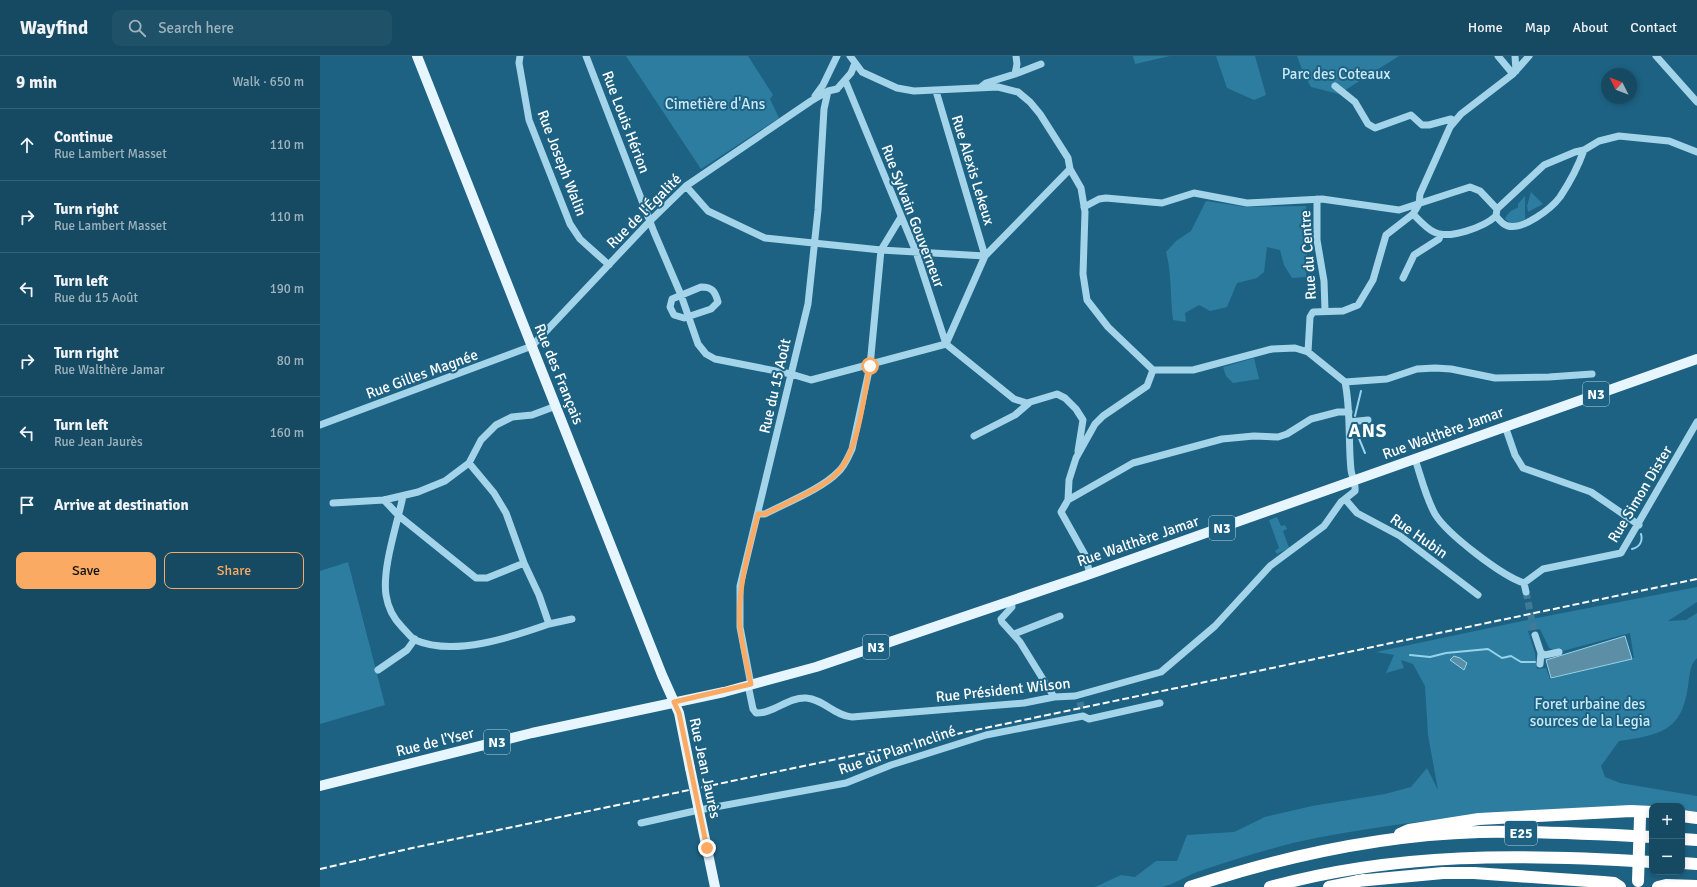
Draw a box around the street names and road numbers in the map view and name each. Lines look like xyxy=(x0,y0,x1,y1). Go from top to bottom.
street label: Rue Louis Hérion xyxy=(598,68,654,176)
street label: Rue Joseph Walin xyxy=(534,107,590,219)
street label: Rue Alexis Lekeux xyxy=(948,113,998,227)
street label: Rue Sylvain Gouverneur xyxy=(877,142,949,290)
street label: Rue de l'Égalité xyxy=(602,169,685,252)
street label: Rue du Centre xyxy=(1296,210,1320,300)
street label: Rue des Français xyxy=(531,321,588,427)
street label: Rue du 15 Août xyxy=(755,337,795,435)
street label: Rue Gilles Magnée xyxy=(363,345,481,403)
road number: N3 xyxy=(1583,382,1609,406)
street label: Rue Walthère Jamar xyxy=(1380,403,1506,463)
street label: Rue Simon Dister xyxy=(1604,442,1676,546)
street label: Rue Hubin xyxy=(1387,510,1451,562)
street label: Rue Walthère Jamar xyxy=(1075,512,1202,570)
road number: N3 xyxy=(1209,516,1235,540)
road number: N3 xyxy=(863,635,889,659)
street label: Rue Président Wilson xyxy=(935,674,1071,706)
street label: Rue Jean Jaurès xyxy=(686,716,725,820)
street label: Rue du Plan Incliné xyxy=(836,721,958,779)
street label: Rue de l'Yser xyxy=(394,724,476,760)
road number: N3 xyxy=(484,730,510,754)
road number: E25 xyxy=(1505,821,1537,845)

